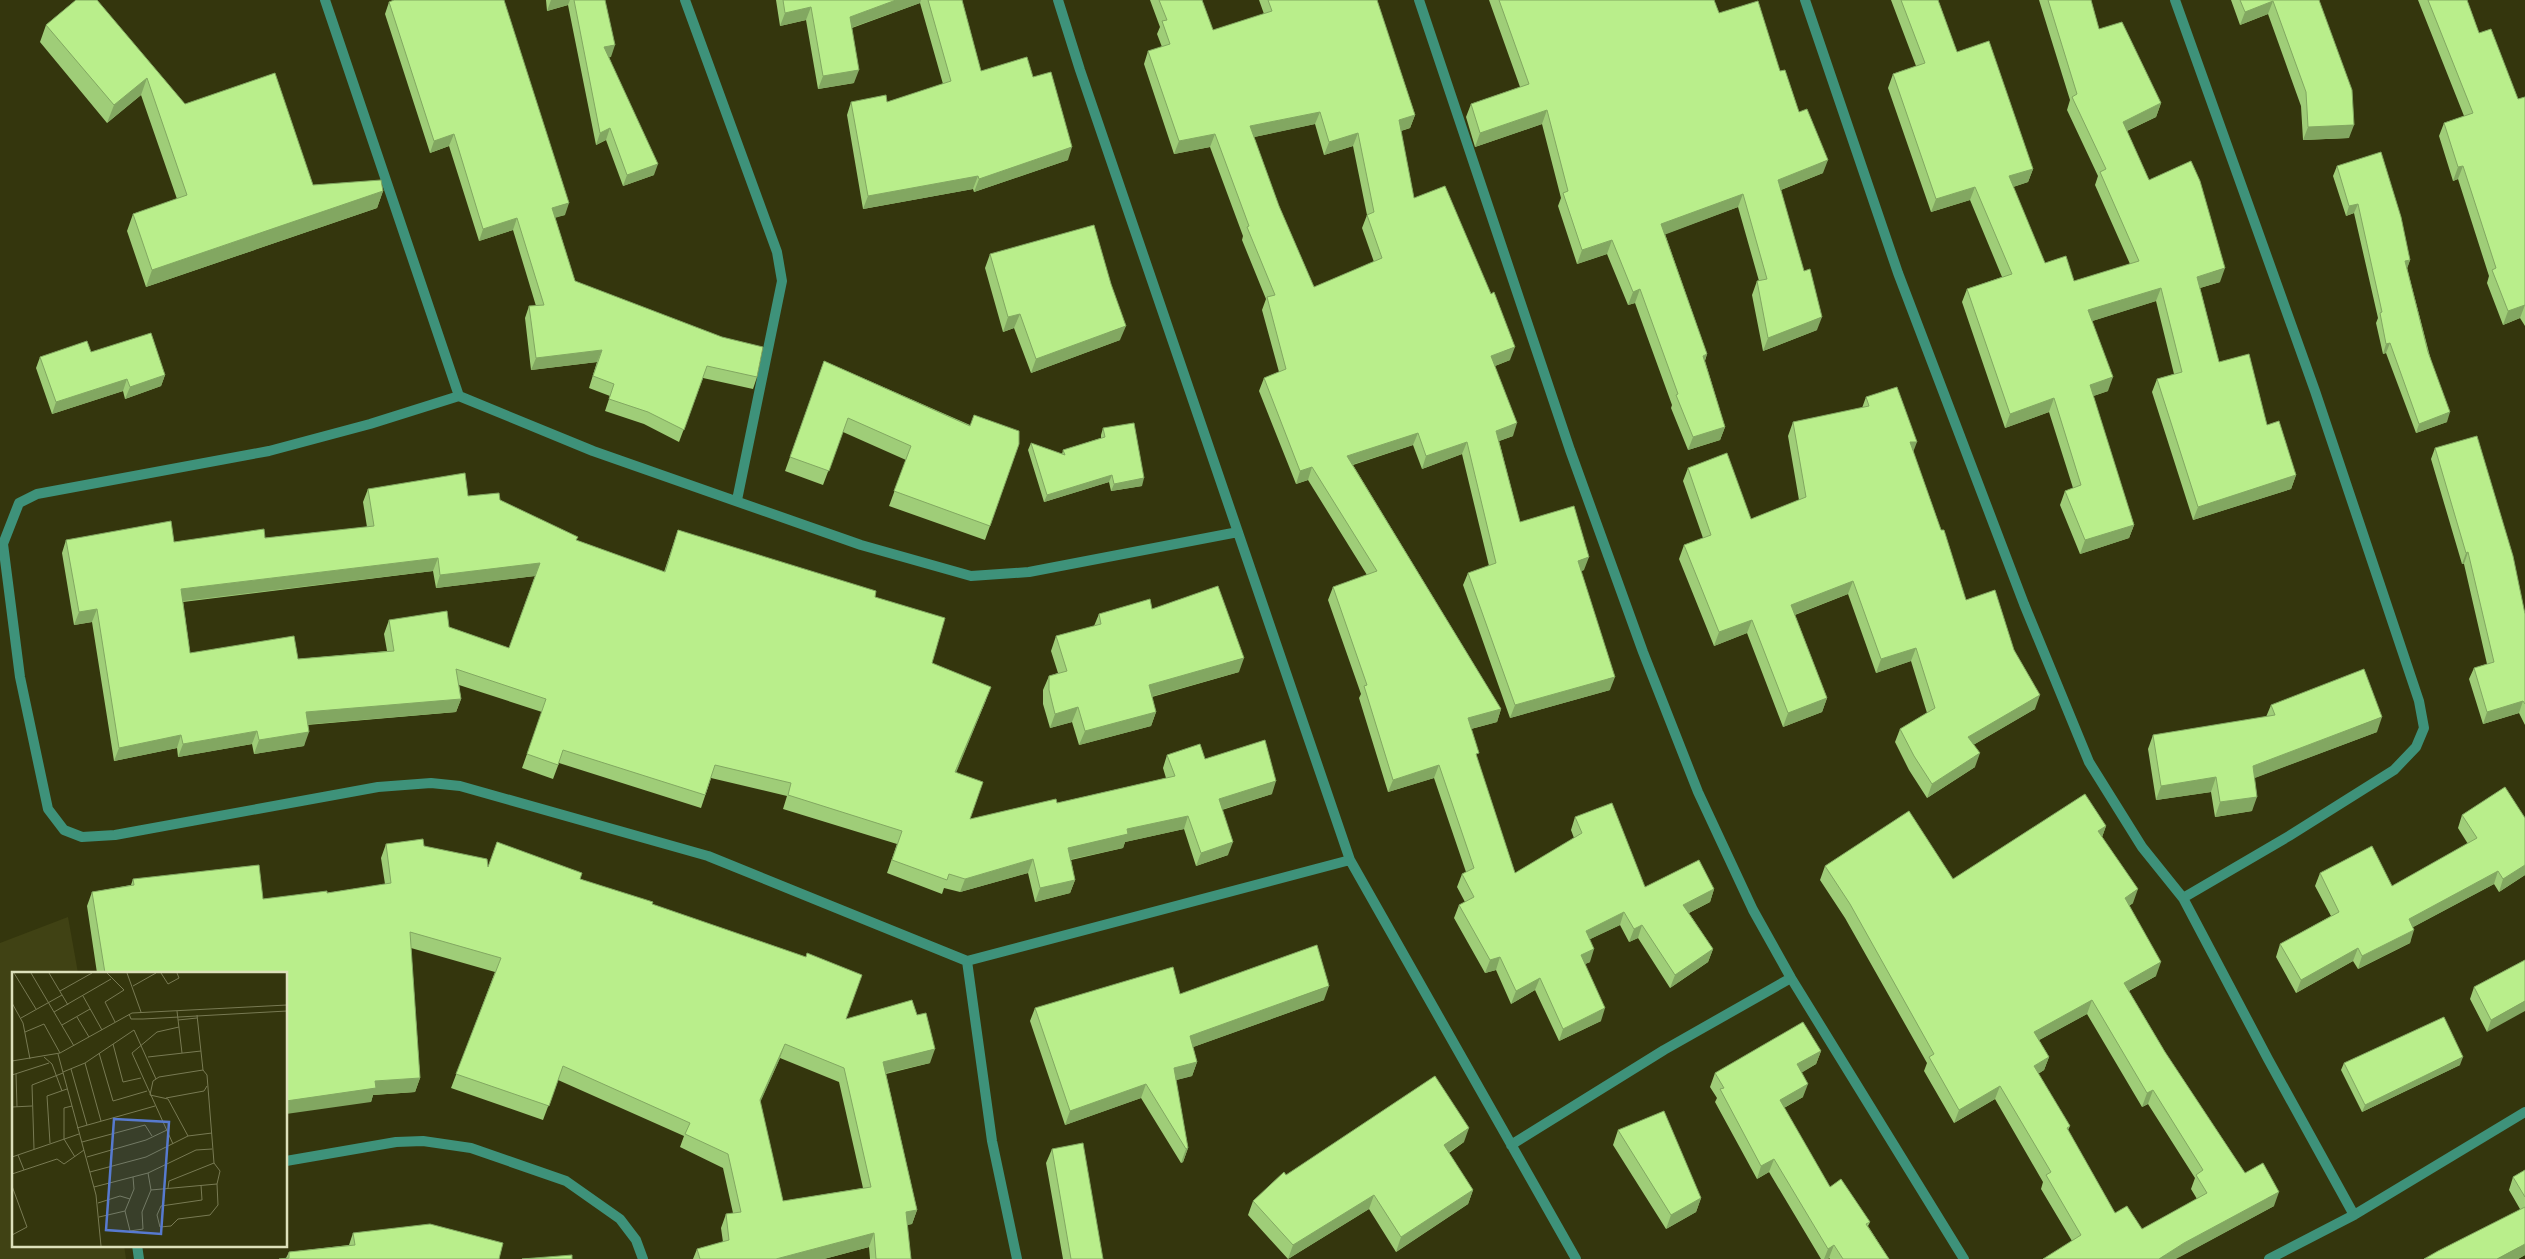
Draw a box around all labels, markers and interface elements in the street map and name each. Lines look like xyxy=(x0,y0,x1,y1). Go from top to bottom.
inset map xyxy=(12,972,288,1246)

